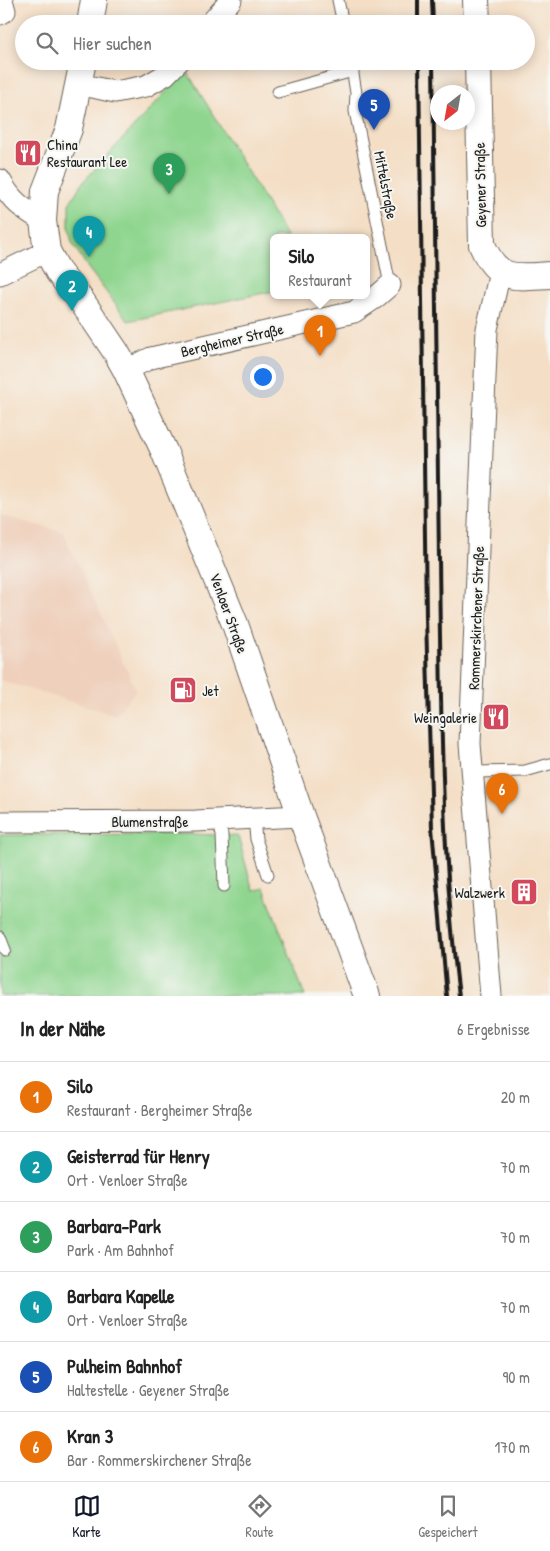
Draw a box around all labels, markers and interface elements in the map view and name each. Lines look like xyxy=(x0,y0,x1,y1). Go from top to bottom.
search box xyxy=(15,15,535,70)
icon: search xyxy=(33,29,61,57)
text: Hier suchen xyxy=(73,30,152,56)
north arrow xyxy=(430,85,475,130)
pin: 5 xyxy=(358,89,390,130)
place label: China Restaurant Lee xyxy=(47,134,127,172)
restaurant icon: China Restaurant Lee xyxy=(13,138,43,168)
street label: Geyener Straße xyxy=(469,142,491,228)
street label: Mittelstraße xyxy=(369,149,403,221)
pin: 3 xyxy=(153,153,185,194)
pin: 4 xyxy=(73,216,105,257)
popup xyxy=(270,234,370,299)
text: Silo xyxy=(288,243,314,269)
text: Restaurant xyxy=(288,269,352,291)
pin: 2 xyxy=(56,270,88,311)
pin: 1 xyxy=(304,315,336,356)
street label: Bergheimer Straße xyxy=(179,318,285,362)
your location xyxy=(250,364,276,390)
street label: Rommerskirchener Straße xyxy=(463,546,489,690)
street label: Venloer Straße xyxy=(205,570,253,656)
fuel station icon: Jet xyxy=(168,675,198,705)
place label: Jet xyxy=(202,680,220,701)
restaurant icon: Weingalerie xyxy=(481,702,511,732)
place label: Weingalerie xyxy=(414,707,477,728)
pin: 6 xyxy=(486,773,518,814)
street label: Blumenstraße xyxy=(111,811,189,832)
building icon: Walzwerk xyxy=(509,877,539,907)
place label: Walzwerk xyxy=(455,882,505,903)
text: In der Nähe xyxy=(20,1014,105,1043)
text: 6 Ergebnisse xyxy=(457,1018,530,1040)
text: Silo xyxy=(67,1073,93,1099)
text: 1 xyxy=(33,1086,39,1108)
text: 20 m xyxy=(501,1086,530,1108)
text: Restaurant · Bergheimer Straße xyxy=(67,1099,252,1121)
text: Geisterrad für Henry xyxy=(67,1143,210,1169)
text: 2 xyxy=(32,1156,40,1178)
text: 70 m xyxy=(500,1156,530,1178)
text: Ort · Venloer Straße xyxy=(67,1169,188,1191)
text: Barbara-Park xyxy=(67,1213,161,1239)
text: 3 xyxy=(32,1226,40,1248)
text: 70 m xyxy=(500,1226,530,1248)
text: Park · Am Bahnhof xyxy=(67,1239,174,1261)
text: Barbara Kapelle xyxy=(67,1283,175,1309)
text: 4 xyxy=(33,1296,39,1318)
text: 70 m xyxy=(500,1296,530,1318)
text: Ort · Venloer Straße xyxy=(67,1309,188,1331)
text: Pulheim Bahnhof xyxy=(67,1353,182,1379)
text: 5 xyxy=(33,1366,39,1388)
text: 90 m xyxy=(502,1366,530,1388)
text: Haltestelle · Geyener Straße xyxy=(67,1379,229,1401)
text: Kran 3 xyxy=(67,1423,113,1449)
text: 6 xyxy=(33,1436,39,1458)
text: 170 m xyxy=(495,1436,530,1458)
text: Bar · Rommerskirchener Straße xyxy=(67,1449,252,1471)
tab: Karte xyxy=(72,1492,101,1541)
tab: Route xyxy=(246,1492,274,1541)
tab: Gespeichert xyxy=(418,1492,478,1541)

